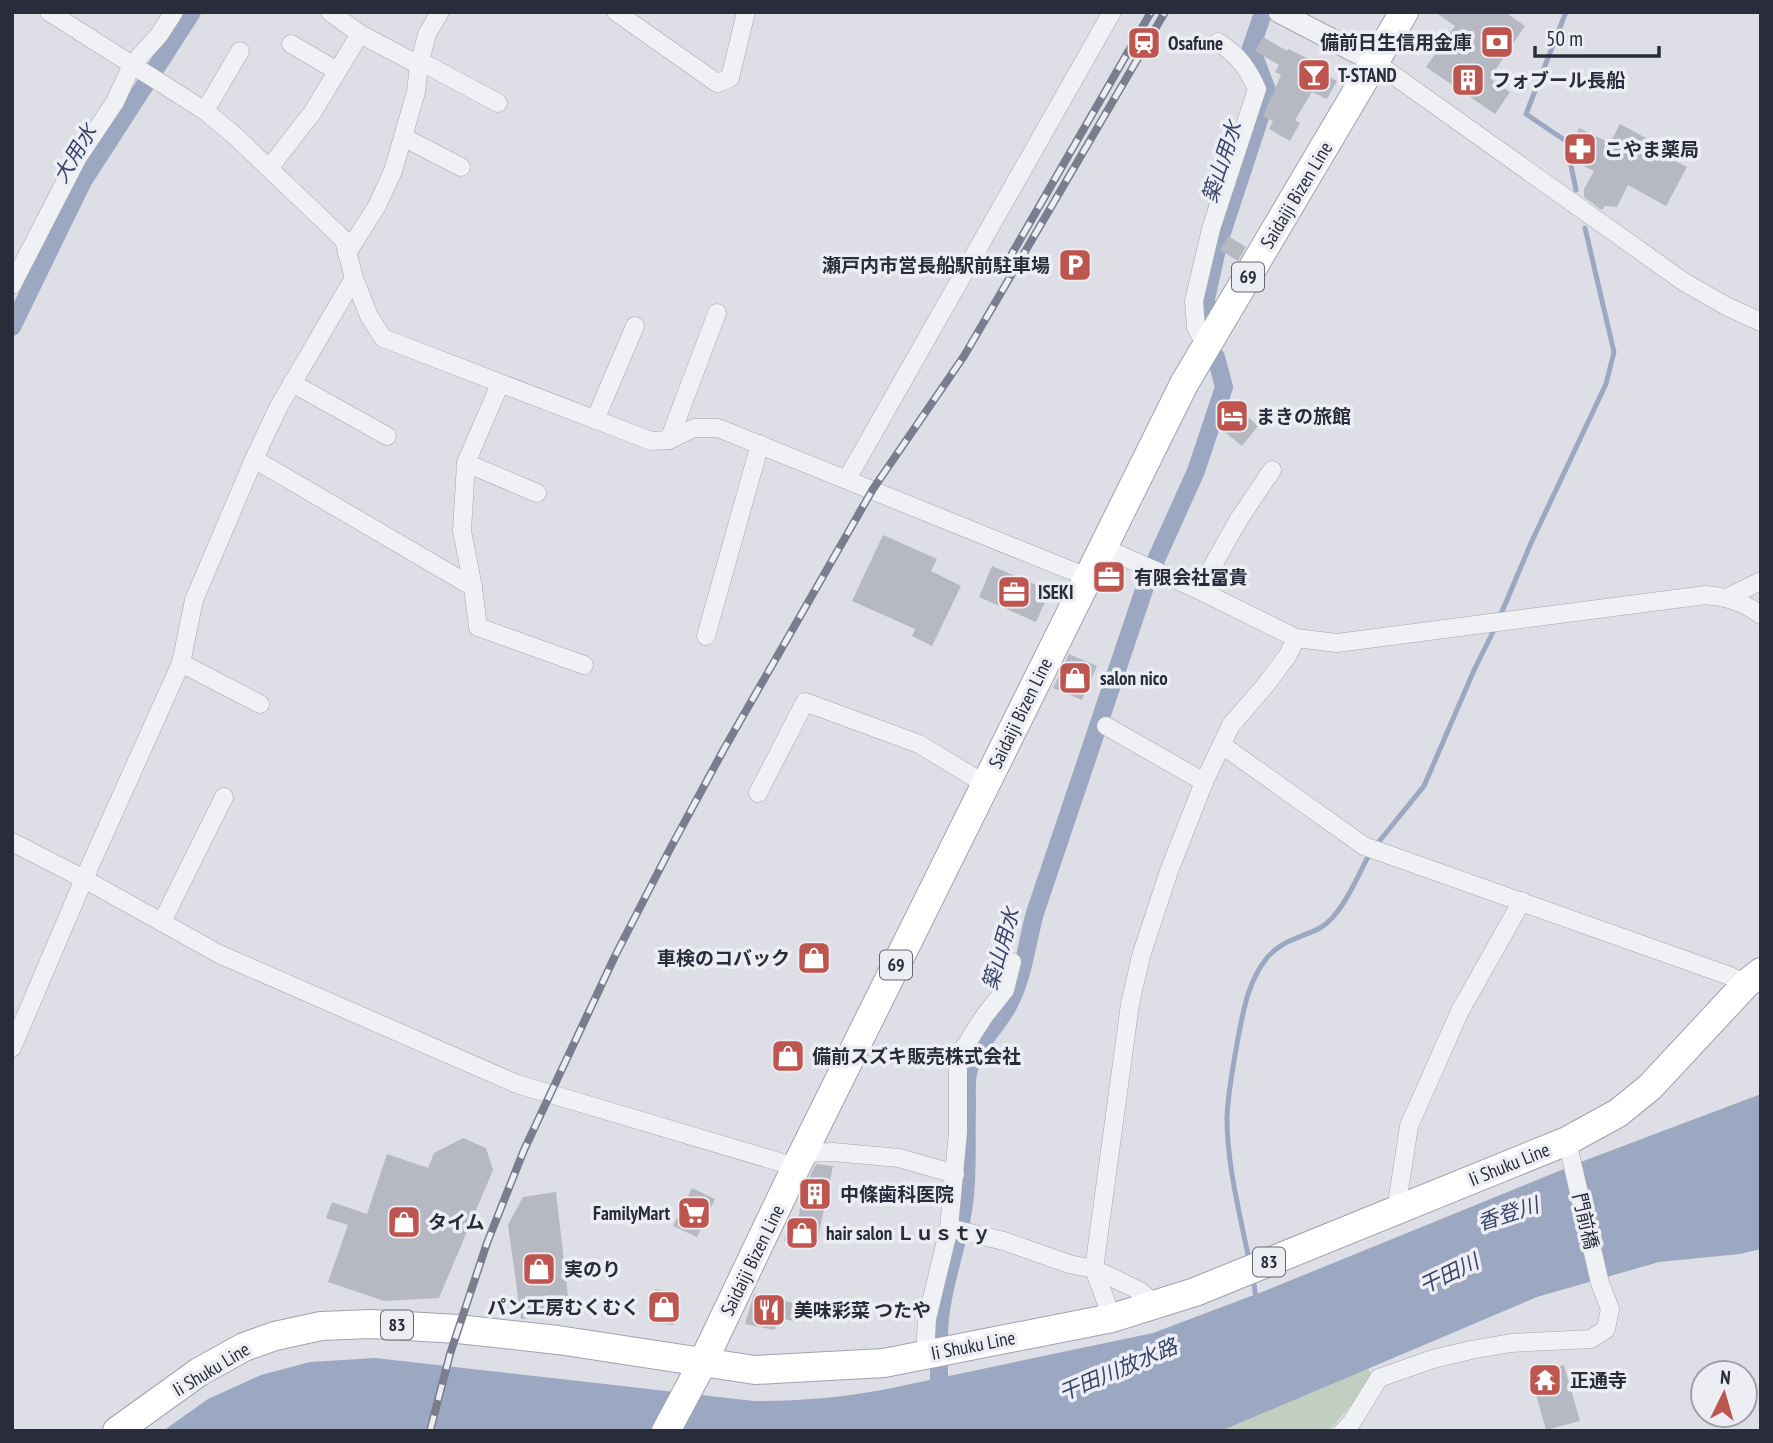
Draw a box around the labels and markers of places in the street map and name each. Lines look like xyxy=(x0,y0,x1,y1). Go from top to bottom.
bank icon: 備前日生信用金庫 xyxy=(1478,23,1516,61)
station icon: Osafune xyxy=(1125,24,1163,62)
place label: 備前日生信用金庫 xyxy=(1320,30,1472,54)
place label: Osafune xyxy=(1168,31,1223,55)
bar icon: T-STAND xyxy=(1295,56,1333,94)
building icon: フォブール長船 xyxy=(1449,61,1487,99)
place label: T-STAND xyxy=(1338,63,1397,87)
place label: フォブール長船 xyxy=(1492,68,1626,92)
pharmacy icon: こやま薬局 xyxy=(1561,130,1599,168)
place label: こやま薬局 xyxy=(1604,137,1699,161)
parking icon: 瀬戸内市営長船駅前駐車場 xyxy=(1056,246,1094,284)
place label: 瀬戸内市営長船駅前駐車場 xyxy=(822,253,1050,277)
hotel icon: まきの旅館 xyxy=(1213,397,1251,435)
place label: まきの旅館 xyxy=(1256,404,1351,428)
office icon: 有限会社冨貴 xyxy=(1090,558,1128,596)
place label: 有限会社冨貴 xyxy=(1134,565,1248,589)
office icon: ISEKI xyxy=(995,573,1033,611)
place label: ISEKI xyxy=(1038,580,1073,604)
shop icon: salon nico xyxy=(1056,659,1094,697)
place label: salon nico xyxy=(1100,666,1168,690)
shop icon: 車検のコバック xyxy=(795,939,833,977)
place label: 車検のコバック xyxy=(657,946,790,970)
shop icon: 備前スズキ販売株式会社 xyxy=(769,1037,807,1075)
place label: 備前スズキ販売株式会社 xyxy=(812,1044,1021,1068)
building icon: 中條歯科医院 xyxy=(796,1175,834,1213)
place label: 中條歯科医院 xyxy=(840,1182,954,1206)
supermarket icon: FamilyMart xyxy=(675,1194,713,1232)
place label: FamilyMart xyxy=(593,1201,670,1225)
shop icon: タイム xyxy=(385,1203,423,1241)
place label: タイム xyxy=(428,1210,485,1234)
shop icon: hair salon Ｌｕｓｔｙ xyxy=(783,1214,821,1252)
place label: hair salon Ｌｕｓｔｙ xyxy=(826,1221,991,1245)
shop icon: 実のり xyxy=(520,1250,558,1288)
place label: 実のり xyxy=(564,1257,621,1281)
shop icon: パン工房むくむく xyxy=(645,1288,683,1326)
restaurant icon: 美味彩菜 つたや xyxy=(750,1291,788,1329)
place label: パン工房むくむく xyxy=(487,1295,640,1319)
place label: 美味彩菜 つたや xyxy=(794,1298,931,1322)
temple icon: 正通寺 xyxy=(1526,1361,1564,1399)
place label: 正通寺 xyxy=(1570,1368,1627,1392)

